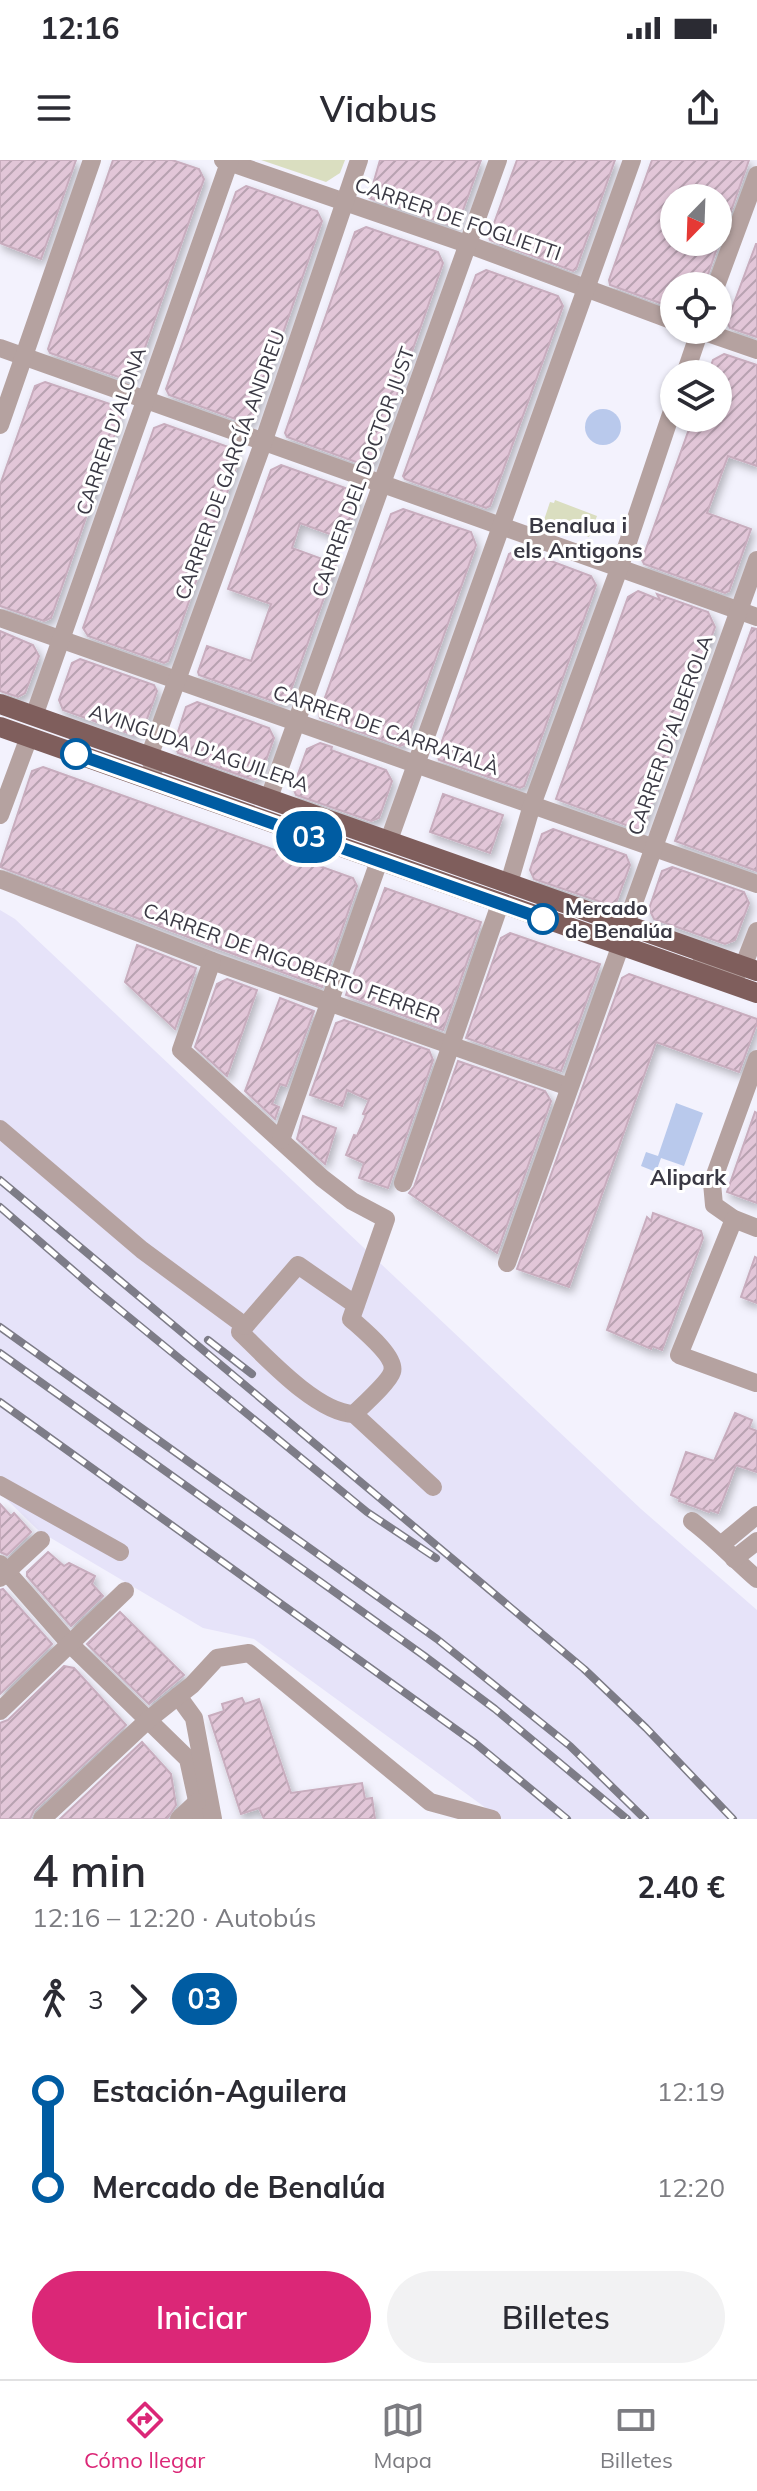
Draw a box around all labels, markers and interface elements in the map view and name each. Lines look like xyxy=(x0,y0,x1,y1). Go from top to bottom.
text: 12:16 xyxy=(40,9,119,47)
icon: menu xyxy=(32,86,76,130)
text: Viabus xyxy=(320,86,437,131)
icon: share xyxy=(681,86,725,130)
street label: CARRER DE FOGLIETTI xyxy=(352,171,565,266)
north arrow xyxy=(660,184,732,256)
map controls xyxy=(660,184,732,432)
button: locate xyxy=(660,272,732,344)
street label: CARRER DE GARCÍA ANDREU xyxy=(169,327,290,603)
street label: CARRER D'ALONA xyxy=(70,343,151,518)
street label: CARRER DEL DOCTOR JUST xyxy=(306,343,419,600)
button: layers xyxy=(660,360,732,432)
district label: Benalua i els Antigons xyxy=(513,511,643,564)
street label: CARRER D'ALBEROLA xyxy=(622,631,717,838)
street label: CARRER DE CARRATALÀ xyxy=(270,679,503,780)
street label: AVINGUDA D'AGUILERA xyxy=(86,698,313,797)
unlabelled marker xyxy=(61,739,91,769)
line badge: 03 xyxy=(273,811,345,863)
text: 03 xyxy=(292,819,326,854)
place label: Mercado de Benalúa xyxy=(565,895,673,943)
street label: CARRER DE RIGOBERTO FERRER xyxy=(140,897,444,1028)
marker: Mercado de Benalúa xyxy=(528,904,558,934)
district label: Alipark xyxy=(650,1163,727,1191)
text: 4 min xyxy=(32,1843,146,1898)
text: 2.40 € xyxy=(637,1868,725,1906)
text: 12:16 – 12:20 · Autobús xyxy=(32,1901,316,1934)
icon: walk xyxy=(32,1977,76,2021)
icon: forward xyxy=(116,1977,160,2021)
text: 03 xyxy=(188,1981,221,2016)
text: 3 xyxy=(88,1983,104,2016)
text: Estación-Aguilera xyxy=(92,2072,347,2110)
text: 12:19 xyxy=(657,2075,725,2108)
text: Mercado de Benalúa xyxy=(92,2168,386,2206)
text: 12:20 xyxy=(657,2171,725,2204)
button: Iniciar xyxy=(32,2271,371,2363)
button: Billetes xyxy=(387,2271,725,2363)
tab: Cómo llegar xyxy=(84,2398,205,2474)
tab: Mapa xyxy=(373,2398,432,2474)
tab: Billetes xyxy=(600,2398,673,2474)

